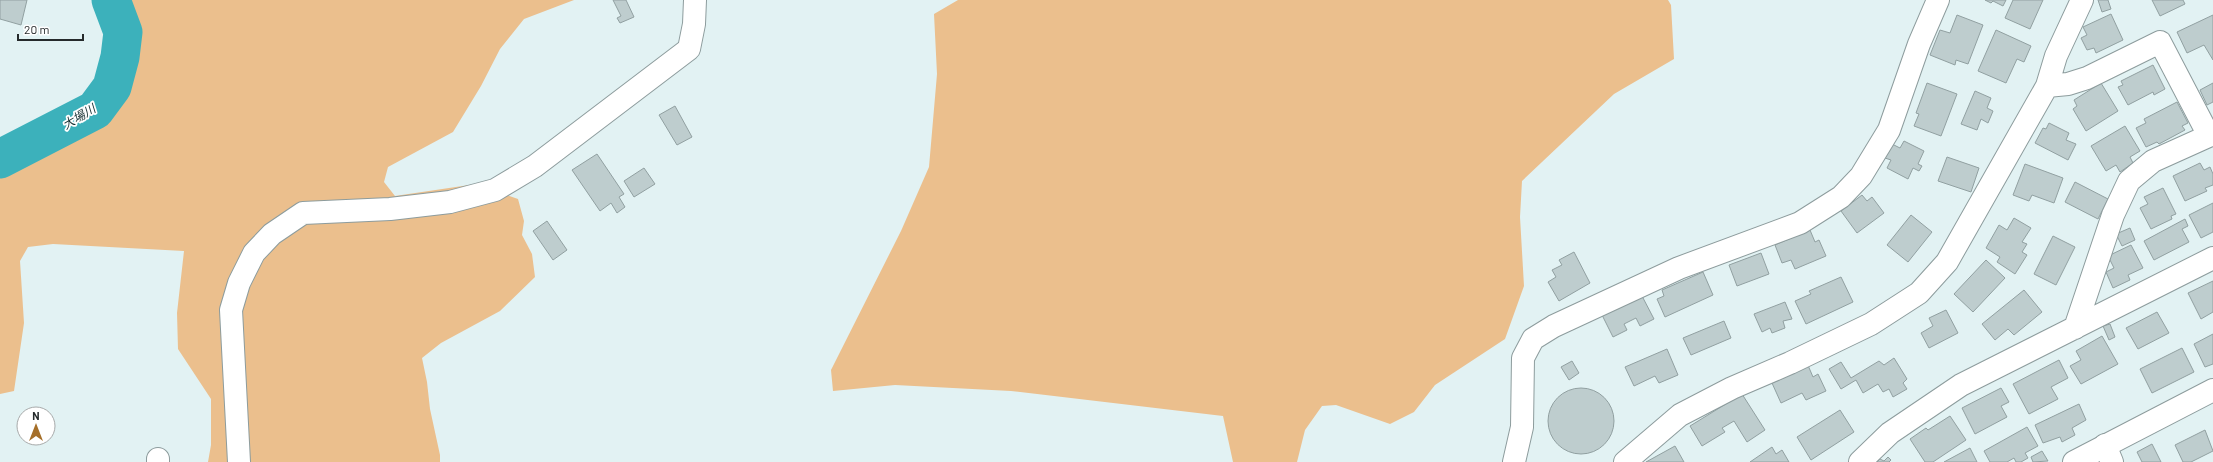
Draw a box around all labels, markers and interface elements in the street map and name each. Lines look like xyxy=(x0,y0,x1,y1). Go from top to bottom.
scale bar xyxy=(18,16,83,42)
text: 20 m xyxy=(24,22,50,36)
water label: 大場川 xyxy=(59,100,99,131)
north arrow xyxy=(16,406,56,446)
text: N xyxy=(32,409,40,422)

